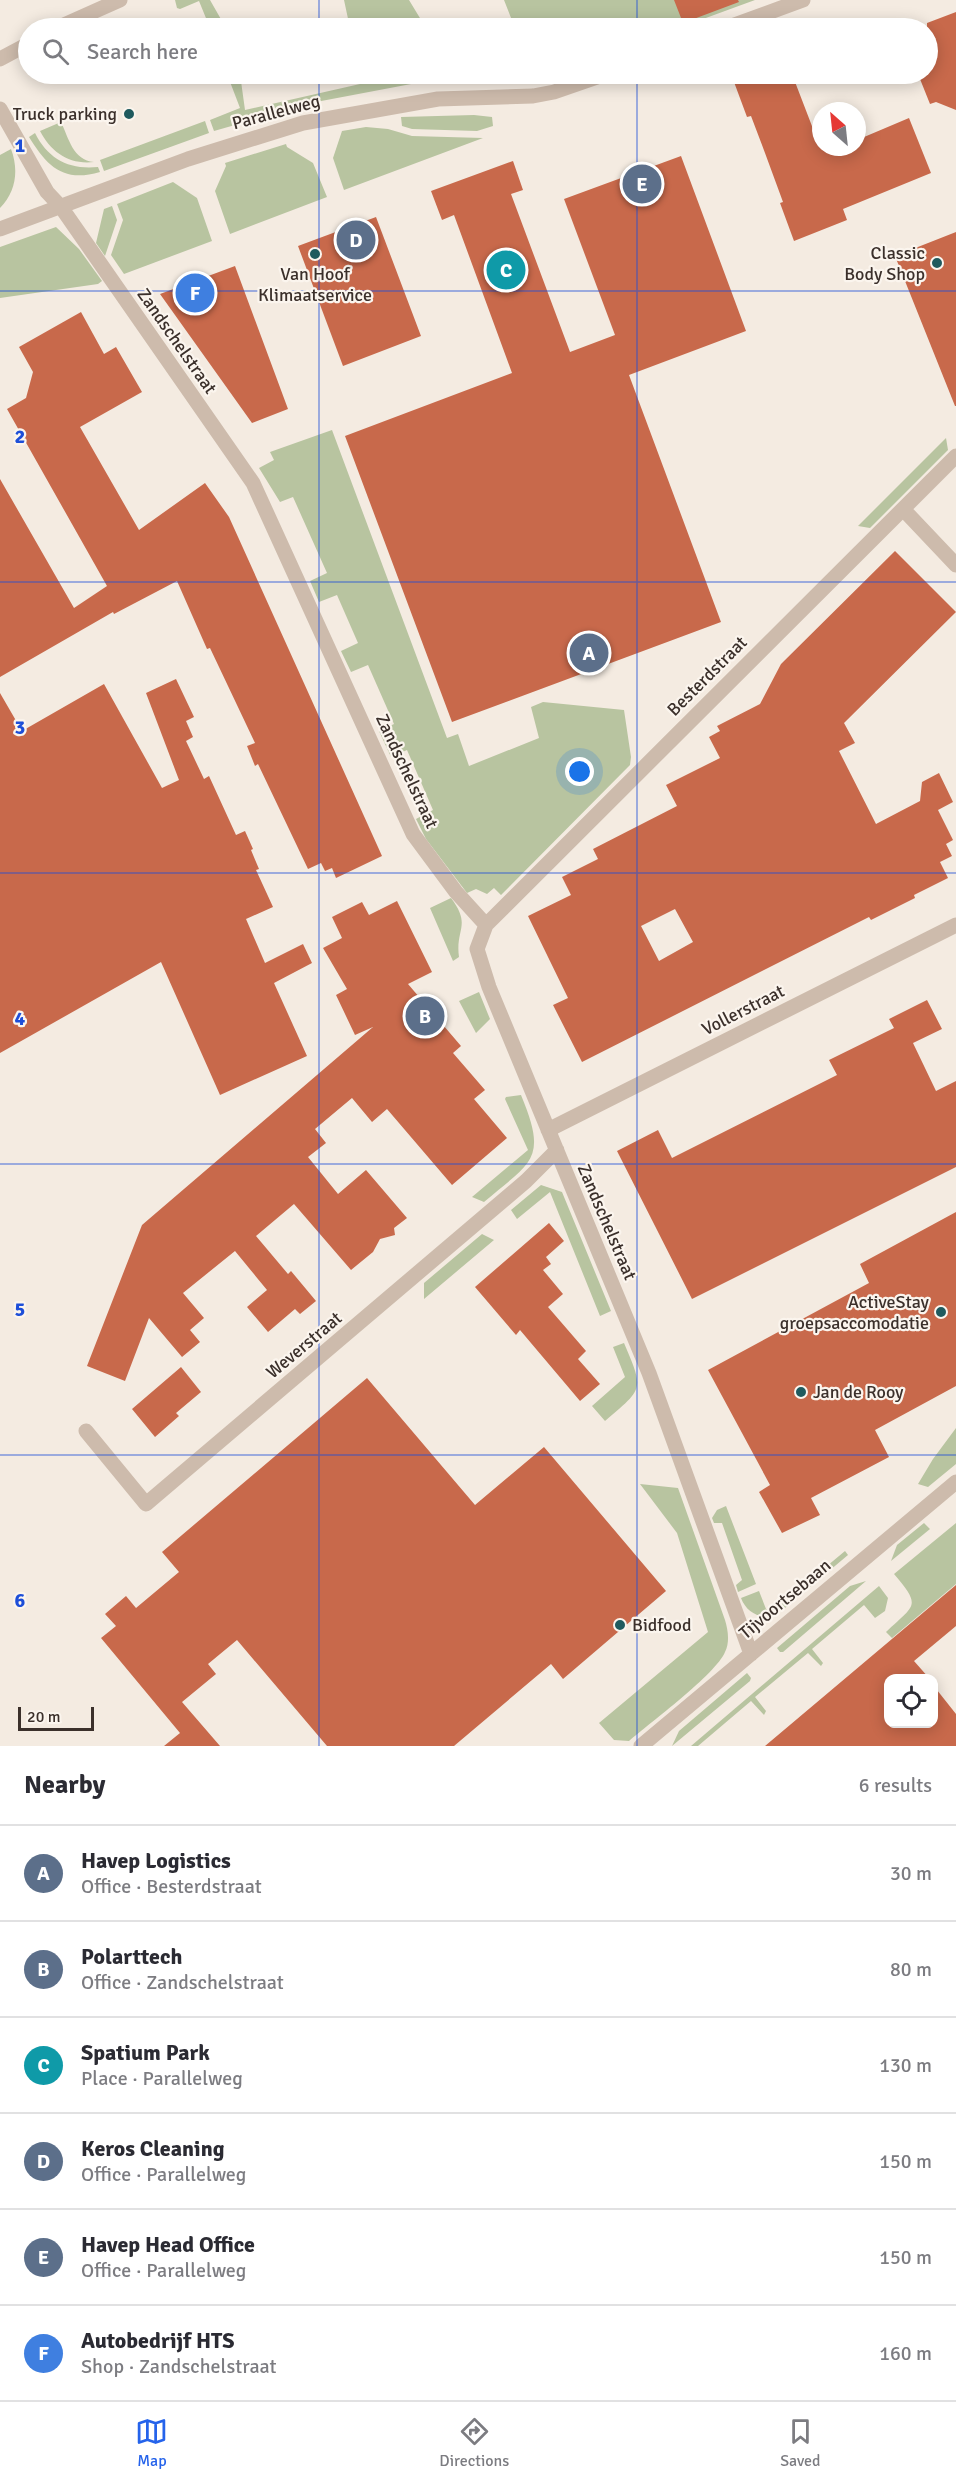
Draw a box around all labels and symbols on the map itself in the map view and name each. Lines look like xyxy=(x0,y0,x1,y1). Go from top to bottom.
street label: Parallelweg xyxy=(230,90,322,134)
north arrow xyxy=(812,102,866,156)
place label: Truck parking xyxy=(13,103,117,125)
marker: Truck parking xyxy=(122,107,136,121)
text: 1 xyxy=(15,133,26,158)
pin: E xyxy=(622,162,662,207)
pin: D xyxy=(336,218,376,262)
place label: Classic Body Shop xyxy=(844,242,925,285)
marker: Van Hoof Klimaatservice xyxy=(308,247,322,261)
pin: C xyxy=(486,248,526,292)
marker: Classic Body Shop xyxy=(930,256,944,270)
place label: Van Hoof Klimaatservice xyxy=(258,263,372,306)
pin: F xyxy=(176,270,214,316)
street label: Zandschelstraat xyxy=(132,284,222,398)
text: 2 xyxy=(15,424,25,449)
pin: A xyxy=(570,630,608,676)
street label: Besterdstraat xyxy=(662,631,752,721)
street label: Zandschelstraat xyxy=(371,710,443,832)
text: 3 xyxy=(15,715,25,740)
your location xyxy=(565,757,594,786)
street label: Vollerstraat xyxy=(698,980,788,1040)
pin: B xyxy=(406,994,444,1038)
text: 4 xyxy=(15,1006,26,1031)
street label: Zandschelstraat xyxy=(573,1161,641,1283)
place label: ActiveStay groepsaccomodatie xyxy=(780,1291,930,1334)
text: 5 xyxy=(15,1297,25,1322)
marker: ActiveStay groepsaccomodatie xyxy=(934,1305,948,1319)
street label: Weverstraat xyxy=(262,1307,346,1383)
place label: Jan de Rooy xyxy=(813,1381,904,1403)
marker: Jan de Rooy xyxy=(794,1385,808,1399)
street label: Tijvoortsebaan xyxy=(735,1554,835,1644)
text: 6 xyxy=(15,1588,26,1613)
place label: Bidfood xyxy=(632,1614,691,1636)
marker: Bidfood xyxy=(613,1618,627,1632)
scale bar xyxy=(18,1704,94,1732)

